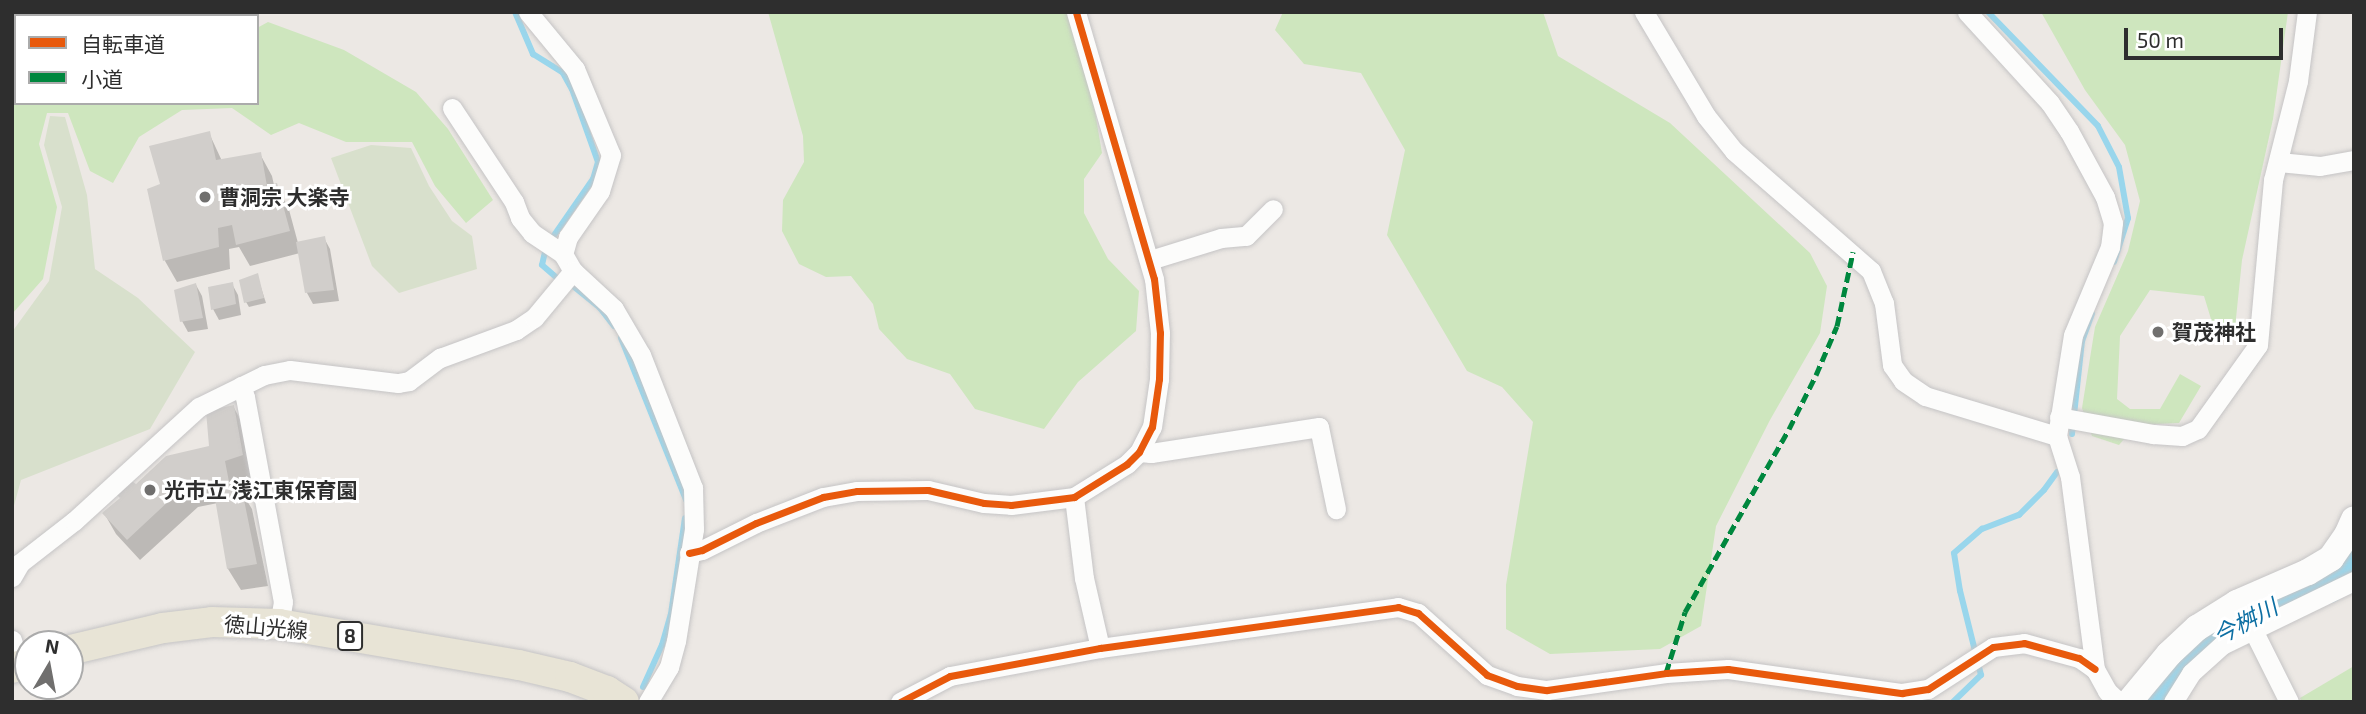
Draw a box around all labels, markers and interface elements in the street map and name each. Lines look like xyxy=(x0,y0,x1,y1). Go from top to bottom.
legend xyxy=(14,14,259,105)
scale bar xyxy=(2128,14,2287,58)
text: 50 m xyxy=(2137,27,2184,52)
text: 自転車道 xyxy=(81,31,165,56)
text: 小道 xyxy=(81,66,123,91)
place label: 曹洞宗 大楽寺 xyxy=(219,184,350,210)
marker: 曹洞宗 大楽寺 xyxy=(197,189,213,205)
place label: 賀茂神社 xyxy=(2172,319,2256,345)
marker: 賀茂神社 xyxy=(2150,324,2166,340)
place label: 光市立 浅江東保育園 xyxy=(164,477,358,503)
marker: 光市立 浅江東保育園 xyxy=(142,482,158,498)
water label: 今桝川 xyxy=(2208,593,2282,649)
street label: 徳山光線 xyxy=(223,611,309,643)
road number: 8 xyxy=(336,621,364,652)
north arrow xyxy=(14,630,84,700)
text: N xyxy=(44,633,61,658)

